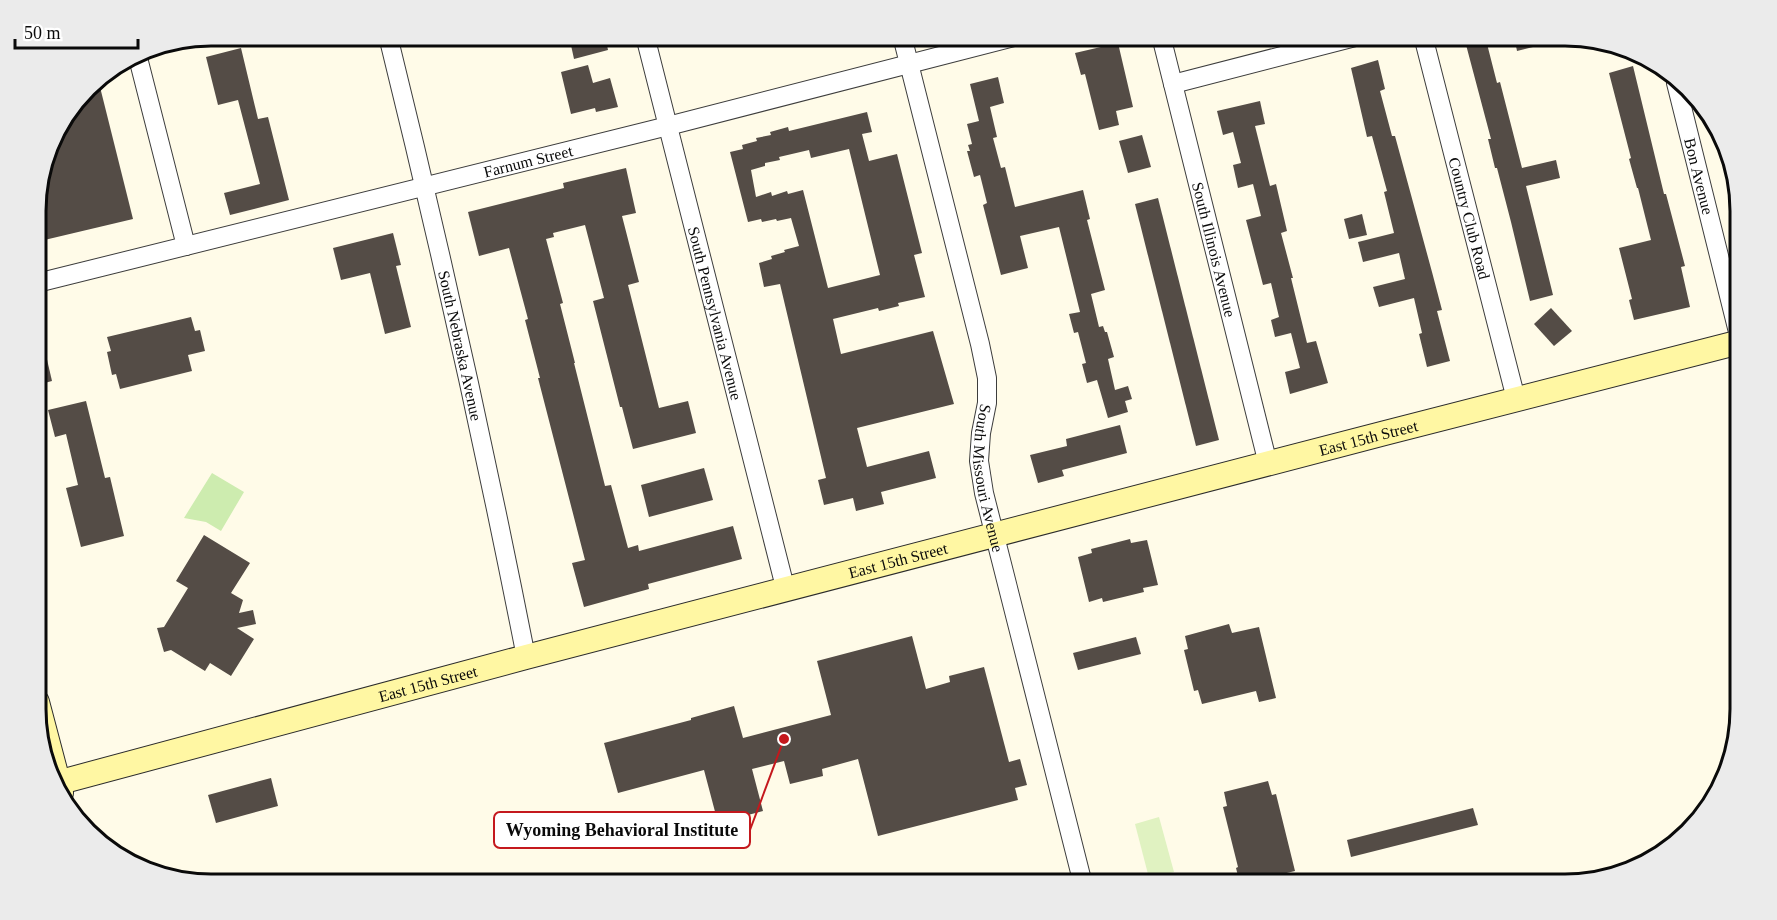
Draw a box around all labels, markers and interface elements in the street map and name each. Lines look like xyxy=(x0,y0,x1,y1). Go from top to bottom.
scale bar xyxy=(15,12,138,50)
text: 50 m xyxy=(24,23,61,43)
street label: Bon Avenue xyxy=(1681,136,1716,216)
street label: Farnum Street xyxy=(482,142,575,181)
street label: Country Club Road xyxy=(1445,155,1493,281)
street label: South Illinois Avenue xyxy=(1189,180,1239,319)
street label: South Pennsylvania Avenue xyxy=(685,225,745,402)
street label: South Nebraska Avenue xyxy=(435,269,485,422)
street label: South Missouri Avenue xyxy=(970,403,1007,554)
street label: East 15th Street xyxy=(1317,417,1420,459)
street label: East 15th Street xyxy=(847,539,950,582)
street label: East 15th Street xyxy=(377,662,480,705)
callout: Wyoming Behavioral Institute xyxy=(494,812,750,848)
text: Wyoming Behavioral Institute xyxy=(506,820,738,840)

